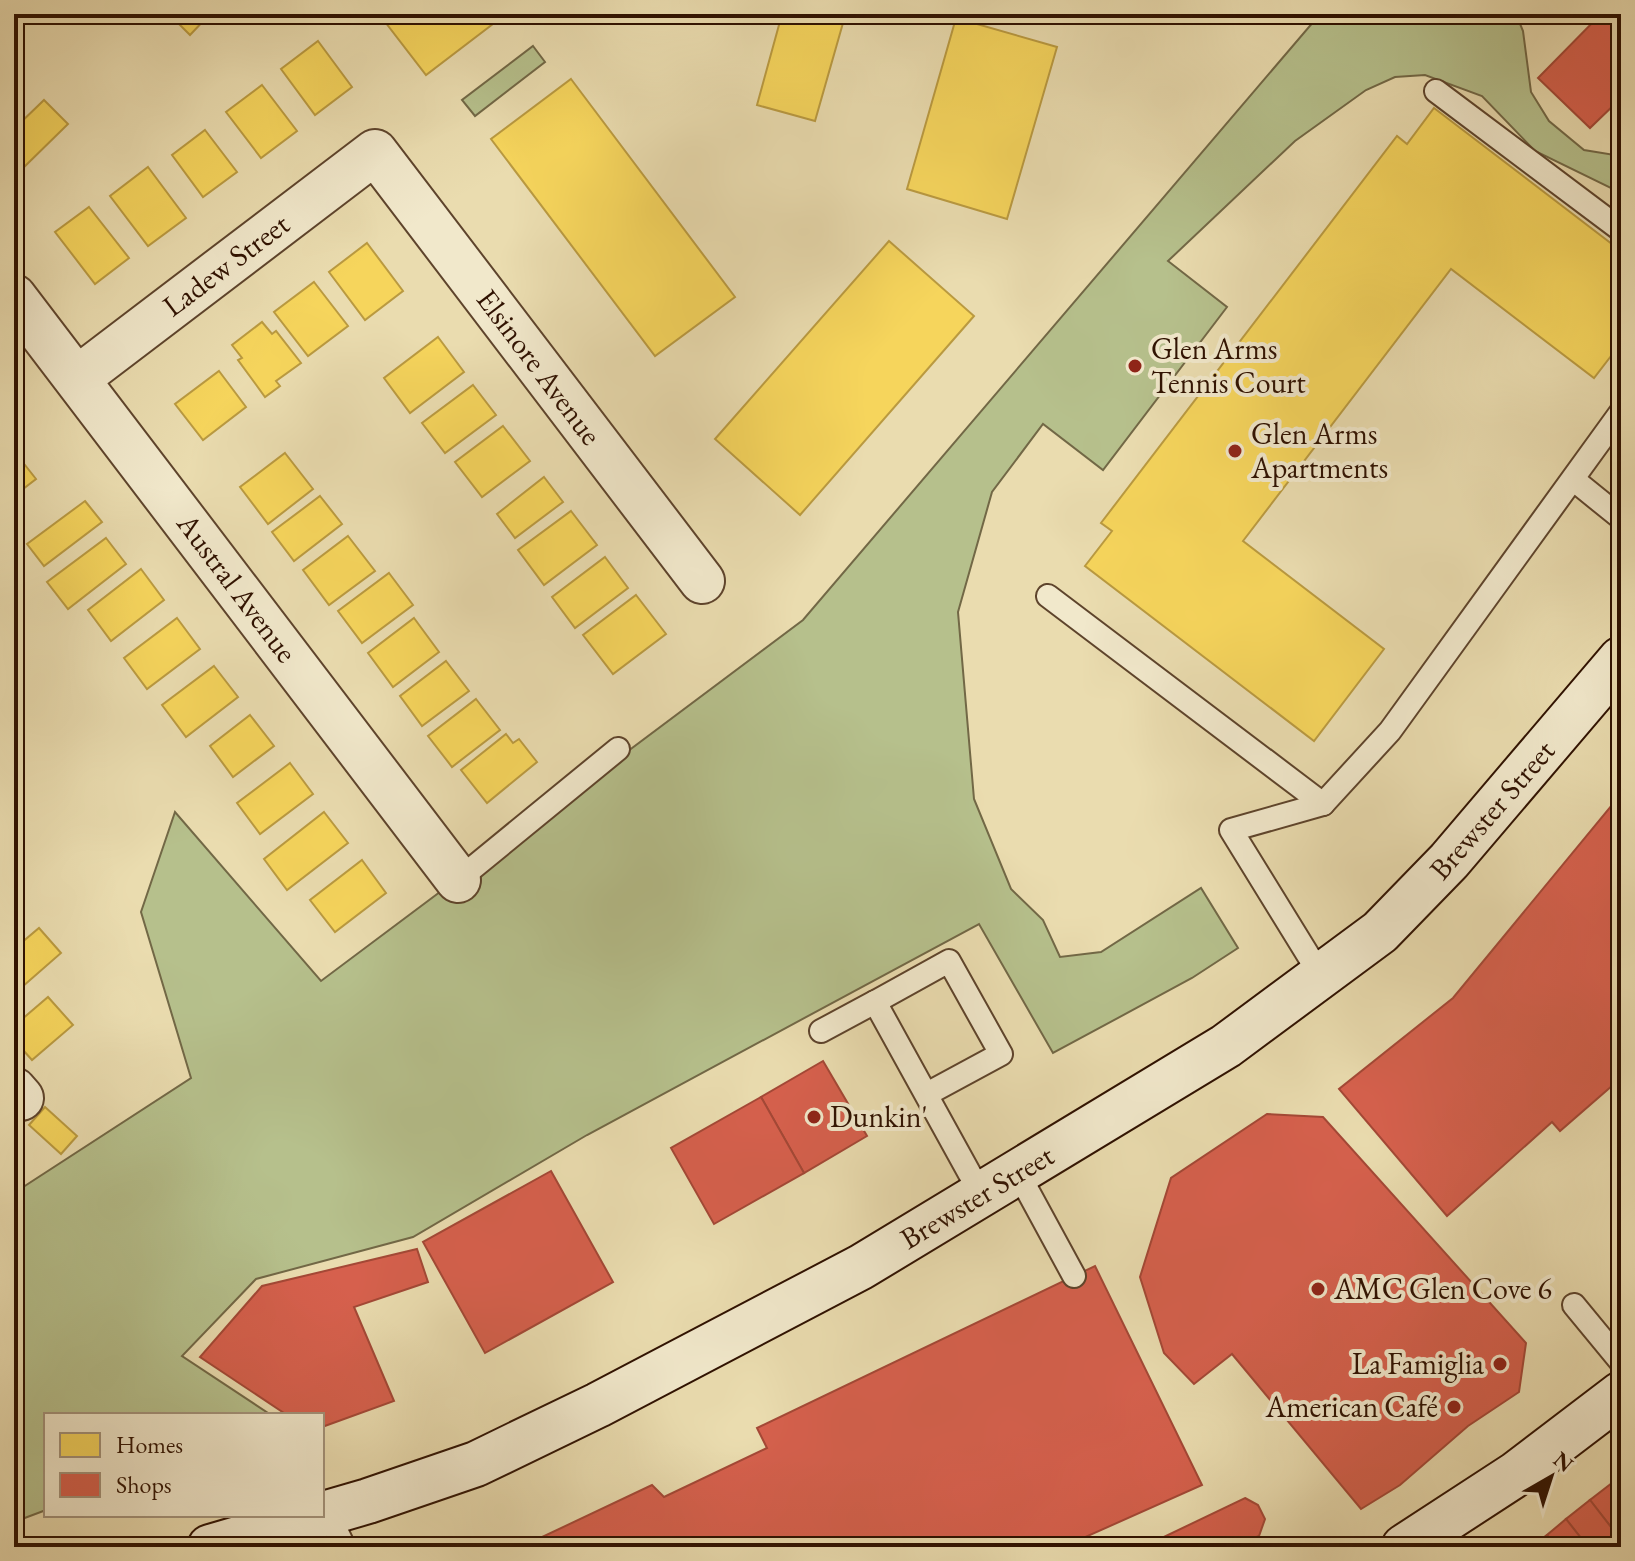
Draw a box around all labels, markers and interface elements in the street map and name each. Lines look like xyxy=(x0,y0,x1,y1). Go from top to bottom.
street label: Ladew Street xyxy=(155,204,297,325)
street label: Elsinore Avenue xyxy=(468,281,611,453)
place label: Glen Arms Tennis Court xyxy=(1151,329,1306,402)
marker: Glen Arms Tennis Court xyxy=(1126,357,1144,375)
place label: Glen Arms Apartments xyxy=(1250,414,1388,487)
marker: Glen Arms Apartments xyxy=(1226,442,1244,460)
street label: Austral Avenue xyxy=(168,504,306,670)
street label: Brewster Street xyxy=(1420,731,1563,888)
place label: Dunkin' xyxy=(830,1097,928,1136)
marker: Dunkin' xyxy=(805,1108,823,1126)
street label: Brewster Street xyxy=(893,1135,1061,1258)
place label: AMC Glen Cove 6 xyxy=(1333,1269,1552,1308)
marker: AMC Glen Cove 6 xyxy=(1309,1280,1327,1298)
place label: La Famiglia xyxy=(1352,1344,1484,1383)
marker: La Famiglia xyxy=(1491,1355,1509,1373)
place label: American Café xyxy=(1265,1387,1438,1426)
marker: American Café xyxy=(1445,1398,1463,1416)
legend xyxy=(44,1413,324,1517)
text: Homes xyxy=(116,1429,183,1460)
north arrow xyxy=(1511,1437,1591,1517)
text: N xyxy=(1547,1445,1579,1479)
text: Shops xyxy=(116,1469,172,1500)

